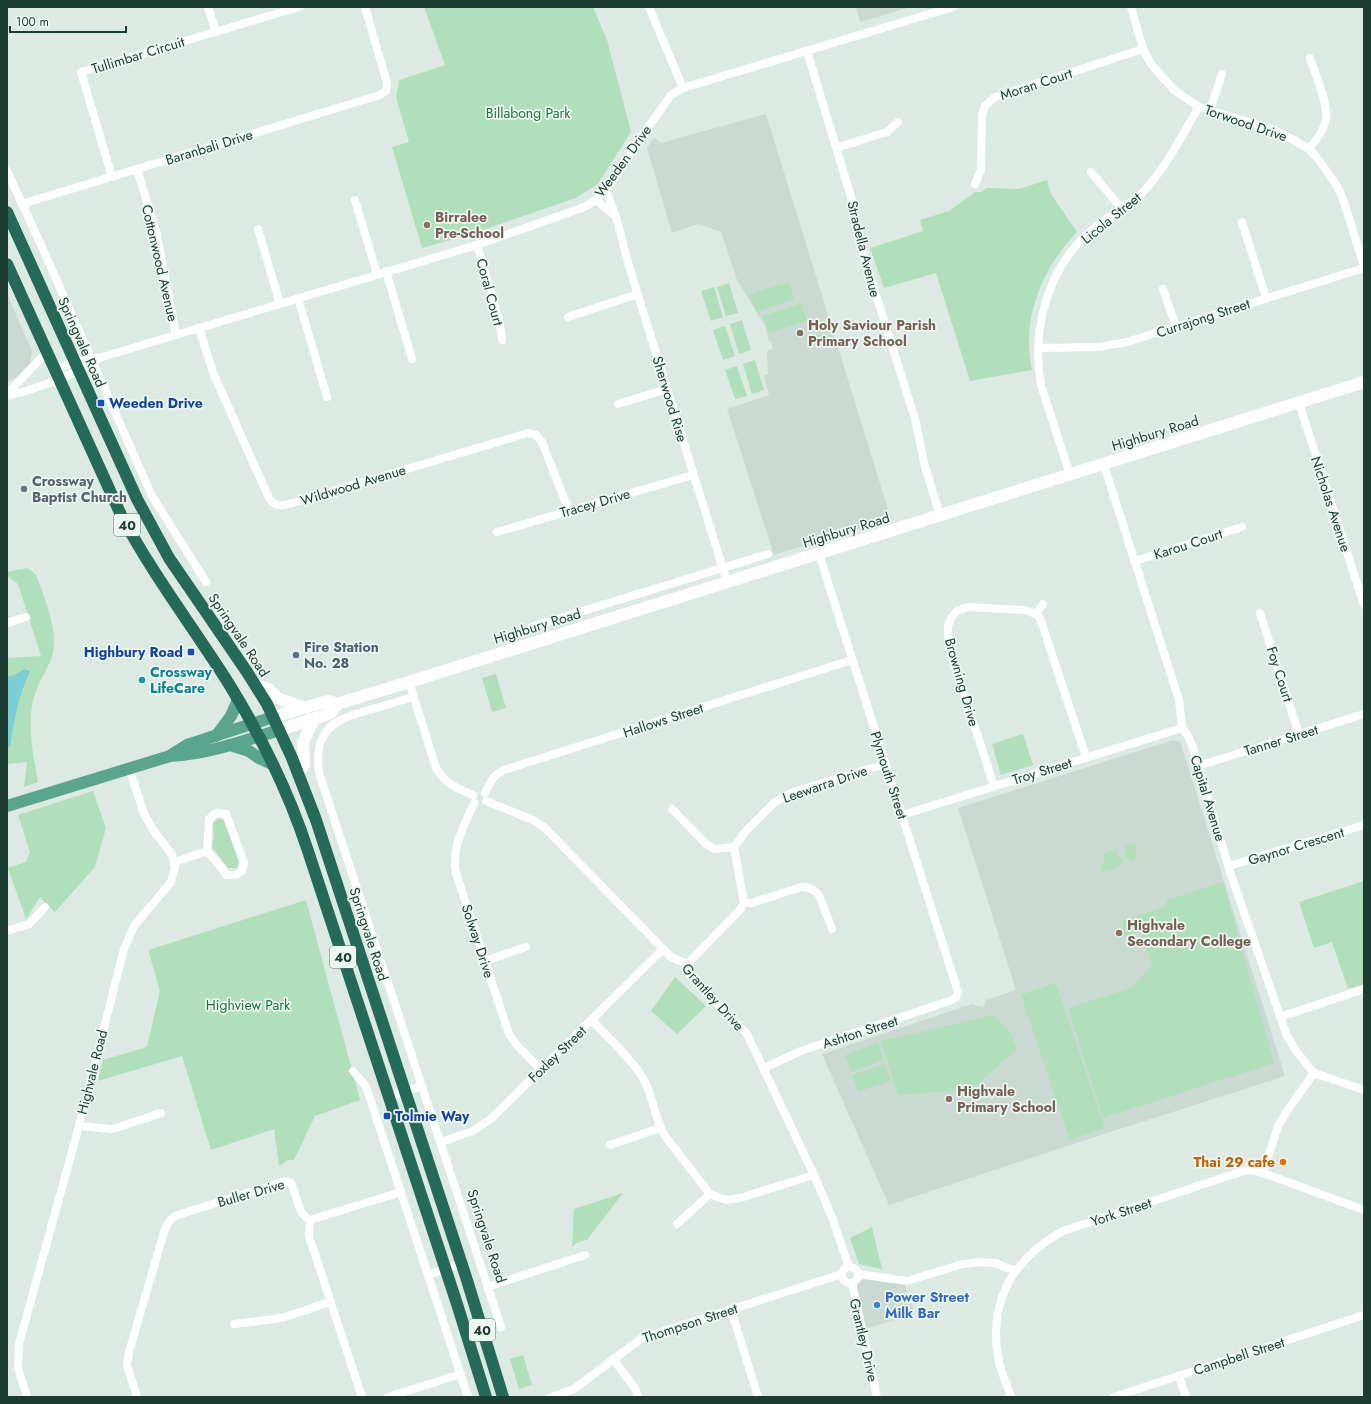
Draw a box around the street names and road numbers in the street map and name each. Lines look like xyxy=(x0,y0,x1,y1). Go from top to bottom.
street label: Tullimbar Circuit xyxy=(89,31,188,79)
street label: Moran Court xyxy=(997,63,1075,105)
street label: Torwood Drive xyxy=(1202,100,1290,146)
street label: Weeden Drive xyxy=(590,121,656,201)
street label: Baranbali Drive xyxy=(163,124,255,170)
street label: Licola Street xyxy=(1077,187,1146,248)
street label: Stradella Avenue xyxy=(842,199,886,299)
street label: Cottonwood Avenue xyxy=(137,203,183,323)
street label: Coral Court xyxy=(471,256,509,328)
street label: Currajong Street xyxy=(1154,293,1253,343)
street label: Springvale Road xyxy=(53,294,111,390)
street label: Sherwood Rise xyxy=(647,354,693,444)
street label: Highbury Road xyxy=(1109,410,1201,456)
street label: Nicholas Avenue xyxy=(1306,454,1356,554)
street label: Wildwood Avenue xyxy=(298,459,408,511)
street label: Tracey Drive xyxy=(558,483,632,523)
street label: Highbury Road xyxy=(800,507,892,553)
road number: 40 xyxy=(114,514,140,536)
street label: Karou Court xyxy=(1151,523,1226,565)
street label: Springvale Road xyxy=(204,589,274,681)
street label: Highbury Road xyxy=(491,603,583,649)
street label: Browning Drive xyxy=(940,636,984,728)
street label: Foy Court xyxy=(1262,644,1299,705)
street label: Hallows Street xyxy=(620,697,706,742)
street label: Tanner Street xyxy=(1242,719,1321,761)
street label: Plymouth Street xyxy=(865,729,913,822)
street label: Troy Street xyxy=(1010,752,1075,790)
street label: Capital Avenue xyxy=(1185,752,1231,844)
street label: Leewarra Drive xyxy=(780,760,870,808)
street label: Gaynor Crescent xyxy=(1246,822,1347,870)
street label: Springvale Road xyxy=(344,885,394,983)
street label: Solway Drive xyxy=(457,902,499,980)
road number: 40 xyxy=(330,946,356,968)
street label: Grantley Drive xyxy=(677,959,749,1035)
street label: Ashton Street xyxy=(820,1010,901,1054)
street label: Foxley Street xyxy=(523,1021,591,1087)
street label: Highvale Road xyxy=(72,1028,112,1116)
street label: Buller Drive xyxy=(215,1174,287,1212)
street label: Springvale Road xyxy=(462,1187,512,1285)
street label: York Street xyxy=(1088,1193,1154,1231)
street label: Grantley Drive xyxy=(845,1296,883,1384)
street label: Thompson Street xyxy=(640,1298,741,1348)
road number: 40 xyxy=(469,1319,495,1341)
street label: Campbell Street xyxy=(1191,1332,1288,1380)

